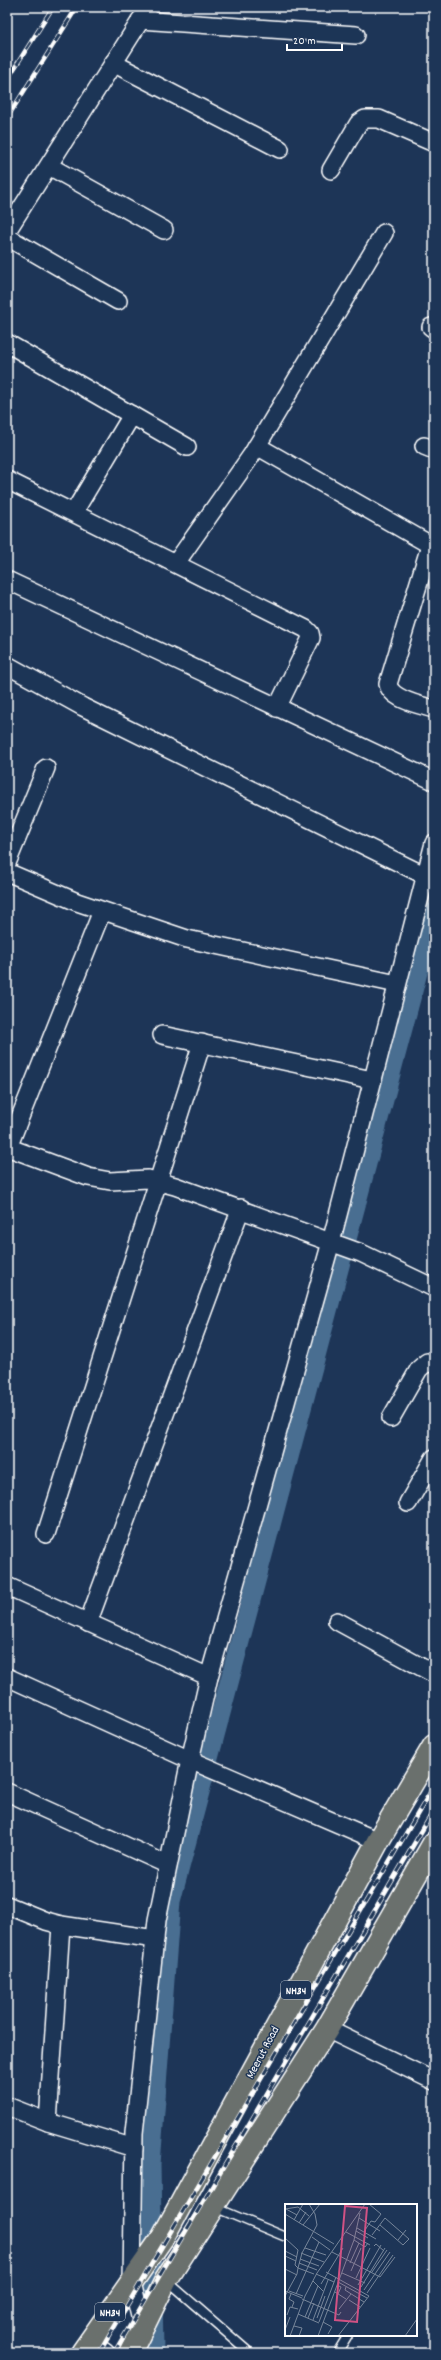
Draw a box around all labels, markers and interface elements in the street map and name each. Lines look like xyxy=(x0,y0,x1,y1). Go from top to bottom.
scale bar xyxy=(287,26,342,52)
text: 20 m xyxy=(293,33,316,50)
road number: NH34 xyxy=(281,1981,311,1999)
street label: Meerut Road xyxy=(242,2024,284,2082)
inset map xyxy=(285,2204,417,2336)
road number: NH34 xyxy=(95,2303,125,2321)

